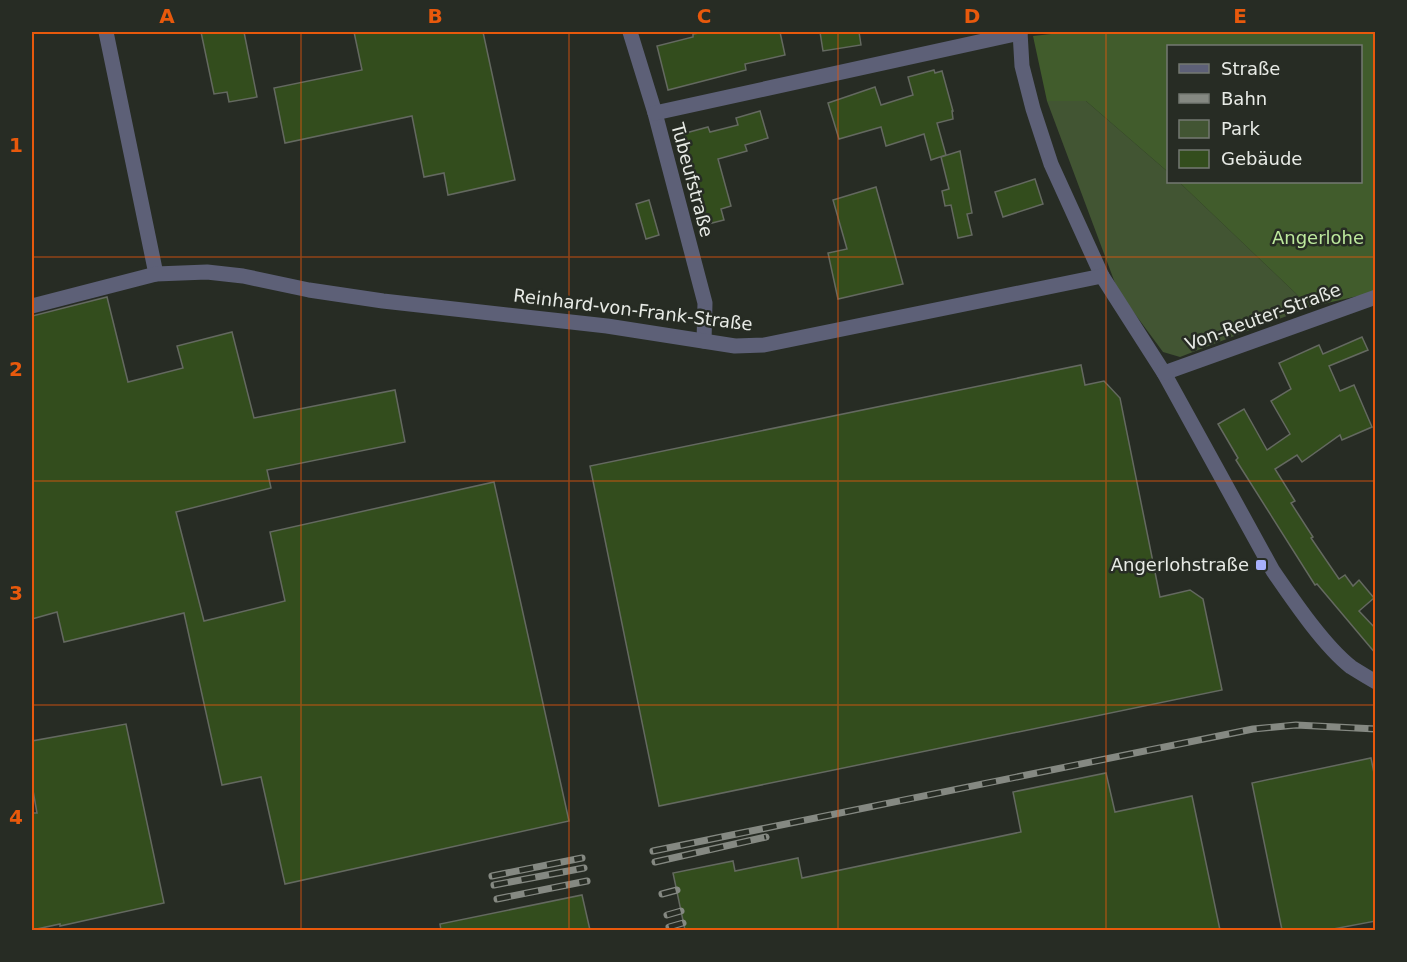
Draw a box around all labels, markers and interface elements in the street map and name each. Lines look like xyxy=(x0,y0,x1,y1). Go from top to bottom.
text: A xyxy=(159,4,175,28)
text: B xyxy=(427,4,443,28)
text: C xyxy=(697,4,711,28)
text: D xyxy=(964,4,980,28)
text: E xyxy=(1233,4,1247,28)
legend xyxy=(1167,45,1362,183)
text: Straße xyxy=(1221,58,1280,79)
text: Bahn xyxy=(1221,88,1267,109)
text: Park xyxy=(1221,118,1260,139)
street label: Tubeufstraße xyxy=(667,120,718,239)
text: 1 xyxy=(9,133,23,157)
text: Gebäude xyxy=(1221,148,1302,169)
park label: Angerlohe xyxy=(1272,227,1364,248)
street label: Von-Reuter-Straße xyxy=(1182,279,1344,354)
street label: Reinhard-von-Frank-Straße xyxy=(512,284,754,335)
text: 2 xyxy=(9,357,23,381)
place label: Angerlohstraße xyxy=(1111,554,1249,575)
marker: Angerlohstraße xyxy=(1254,558,1268,572)
text: 3 xyxy=(9,581,23,605)
text: 4 xyxy=(9,805,23,829)

